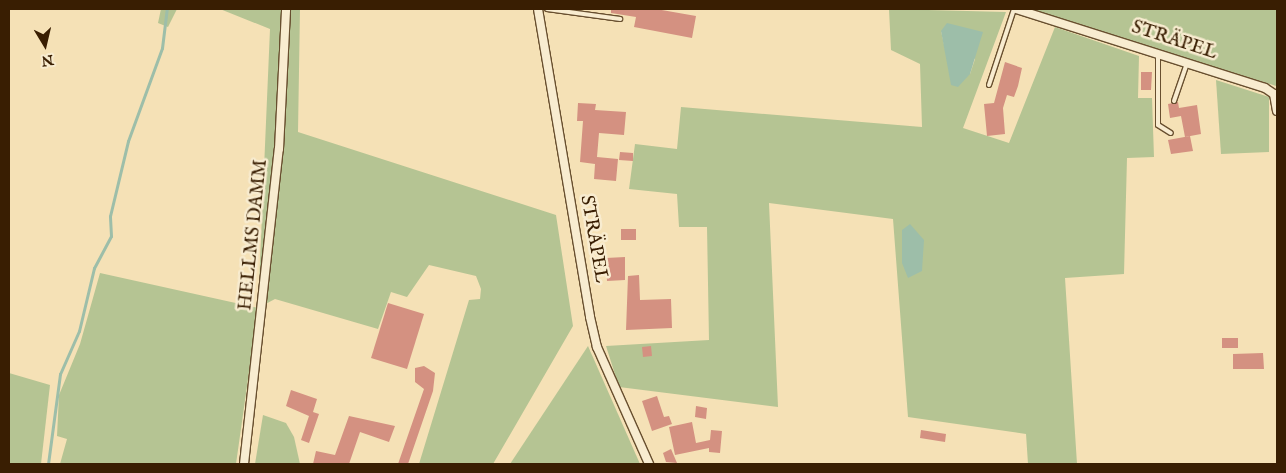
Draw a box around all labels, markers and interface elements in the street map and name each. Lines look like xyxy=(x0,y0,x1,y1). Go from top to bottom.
street label: STRÄPEL xyxy=(1128,16,1220,66)
north arrow xyxy=(20,20,70,70)
text: N xyxy=(40,50,55,70)
street label: HELLMS DAMM xyxy=(235,158,273,312)
street label: STRÄPEL xyxy=(574,193,612,285)

